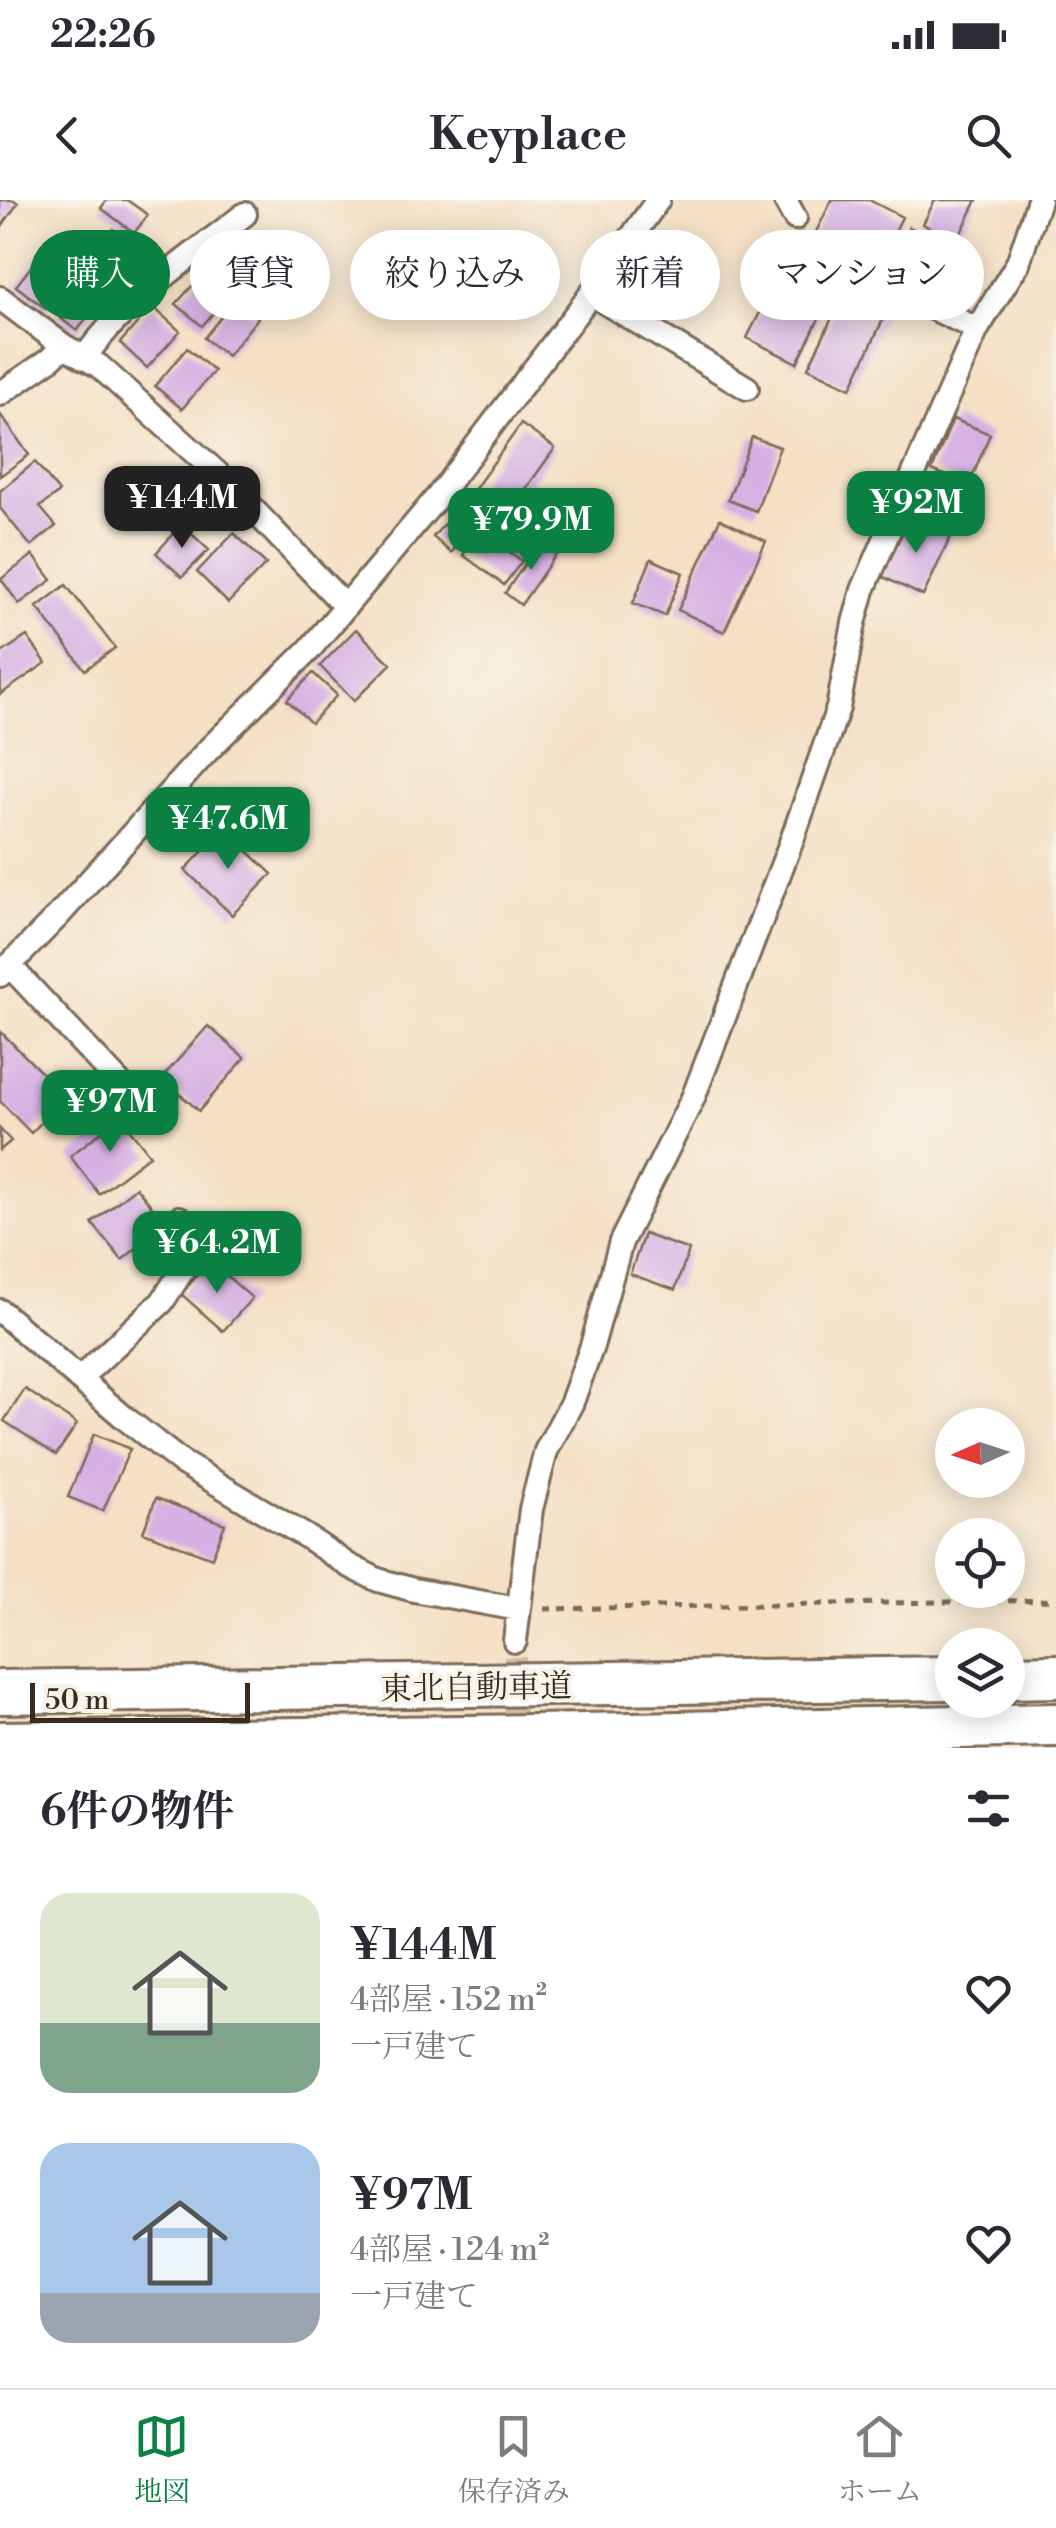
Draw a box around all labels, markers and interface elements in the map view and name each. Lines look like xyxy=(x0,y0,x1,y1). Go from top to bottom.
text: 22:26 xyxy=(50,12,156,59)
text: Keyplace xyxy=(429,107,627,164)
icon: back xyxy=(40,108,95,163)
icon: search xyxy=(961,108,1016,163)
chip: 購入 xyxy=(30,230,170,320)
chip: 賃貸 xyxy=(190,230,330,320)
chip: 絞り込み xyxy=(350,230,560,320)
chip: 新着 xyxy=(580,230,720,320)
chip: マンション xyxy=(740,230,984,320)
pin: ¥144M xyxy=(112,466,252,551)
pin: ¥92M xyxy=(857,471,975,556)
text: ¥144M xyxy=(126,478,238,518)
text: ¥92M xyxy=(869,483,963,523)
pin: ¥79.9M xyxy=(450,488,612,573)
text: ¥79.9M xyxy=(470,500,592,540)
pin: ¥47.6M xyxy=(147,787,309,872)
text: ¥47.6M xyxy=(168,799,288,839)
pin: ¥97M xyxy=(51,1070,169,1155)
text: ¥97M xyxy=(63,1082,157,1122)
pin: ¥64.2M xyxy=(136,1211,298,1296)
text: ¥64.2M xyxy=(154,1223,280,1263)
north arrow xyxy=(935,1408,1025,1498)
map controls xyxy=(935,1408,1025,1718)
button: locate xyxy=(935,1518,1025,1608)
button: layers xyxy=(935,1628,1025,1718)
street label: 東北自動車道 xyxy=(380,1666,572,1710)
scale bar xyxy=(30,1678,250,1722)
text: 50 m xyxy=(45,1683,109,1718)
icon: filters xyxy=(961,1781,1016,1836)
text: 6件の物件 xyxy=(40,1786,234,1839)
text: ¥144M xyxy=(350,1920,496,1973)
icon: home xyxy=(120,1933,240,2053)
icon: heart xyxy=(961,1966,1016,2021)
text: 4部屋 · 152 m² xyxy=(350,1980,547,2020)
text: 一戸建て xyxy=(350,2027,478,2067)
text: ¥97M xyxy=(350,2170,472,2223)
icon: home xyxy=(120,2183,240,2303)
icon: heart xyxy=(961,2216,1016,2271)
text: 4部屋 · 124 m² xyxy=(350,2230,549,2270)
text: 一戸建て xyxy=(350,2277,478,2317)
tab: 地図 xyxy=(134,2409,190,2510)
tab: 保存済み xyxy=(458,2409,570,2510)
tab: ホーム xyxy=(838,2409,922,2510)

